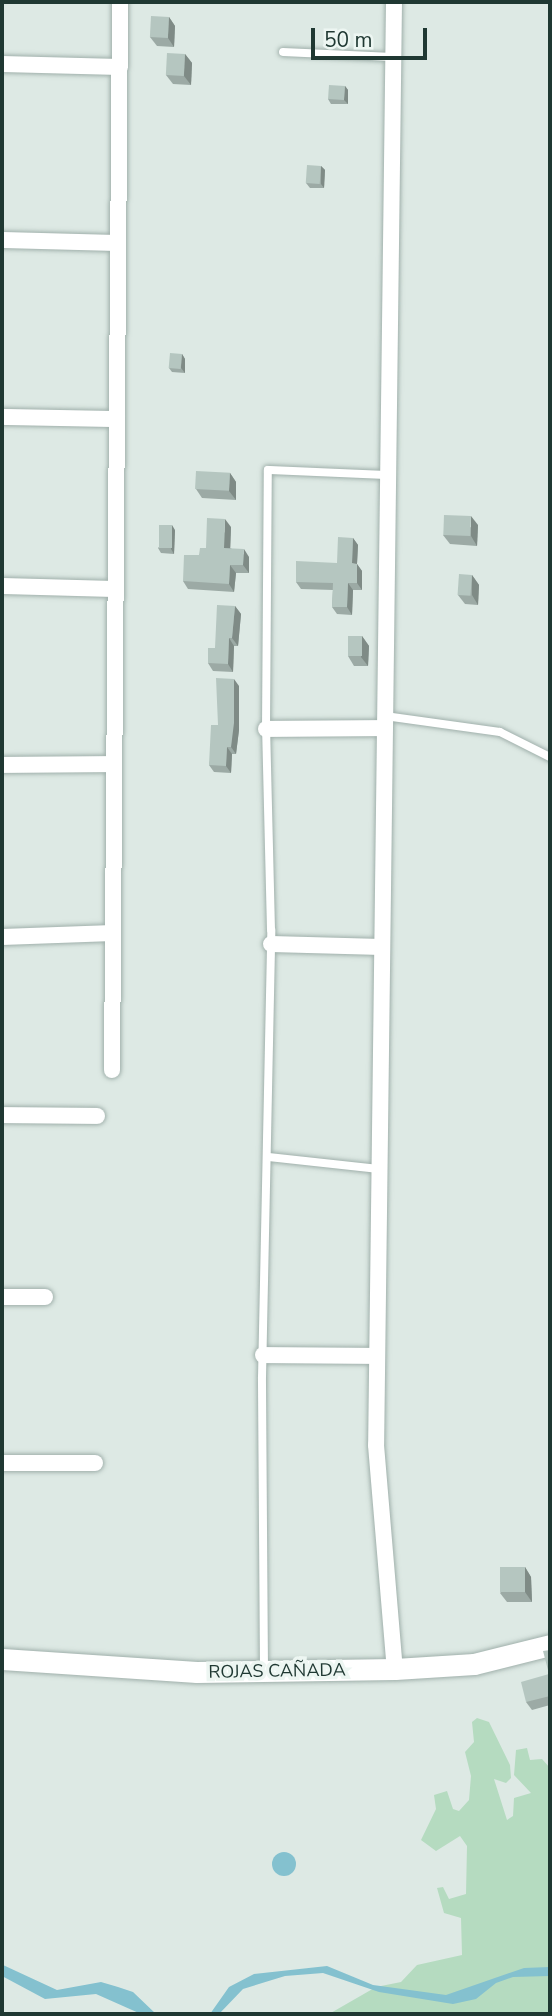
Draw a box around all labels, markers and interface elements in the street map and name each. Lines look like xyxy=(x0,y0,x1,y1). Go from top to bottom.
scale bar xyxy=(314,14,430,58)
text: 50 m xyxy=(324,26,373,54)
street label: ROJAS CAÑADA xyxy=(208,1659,346,1683)

